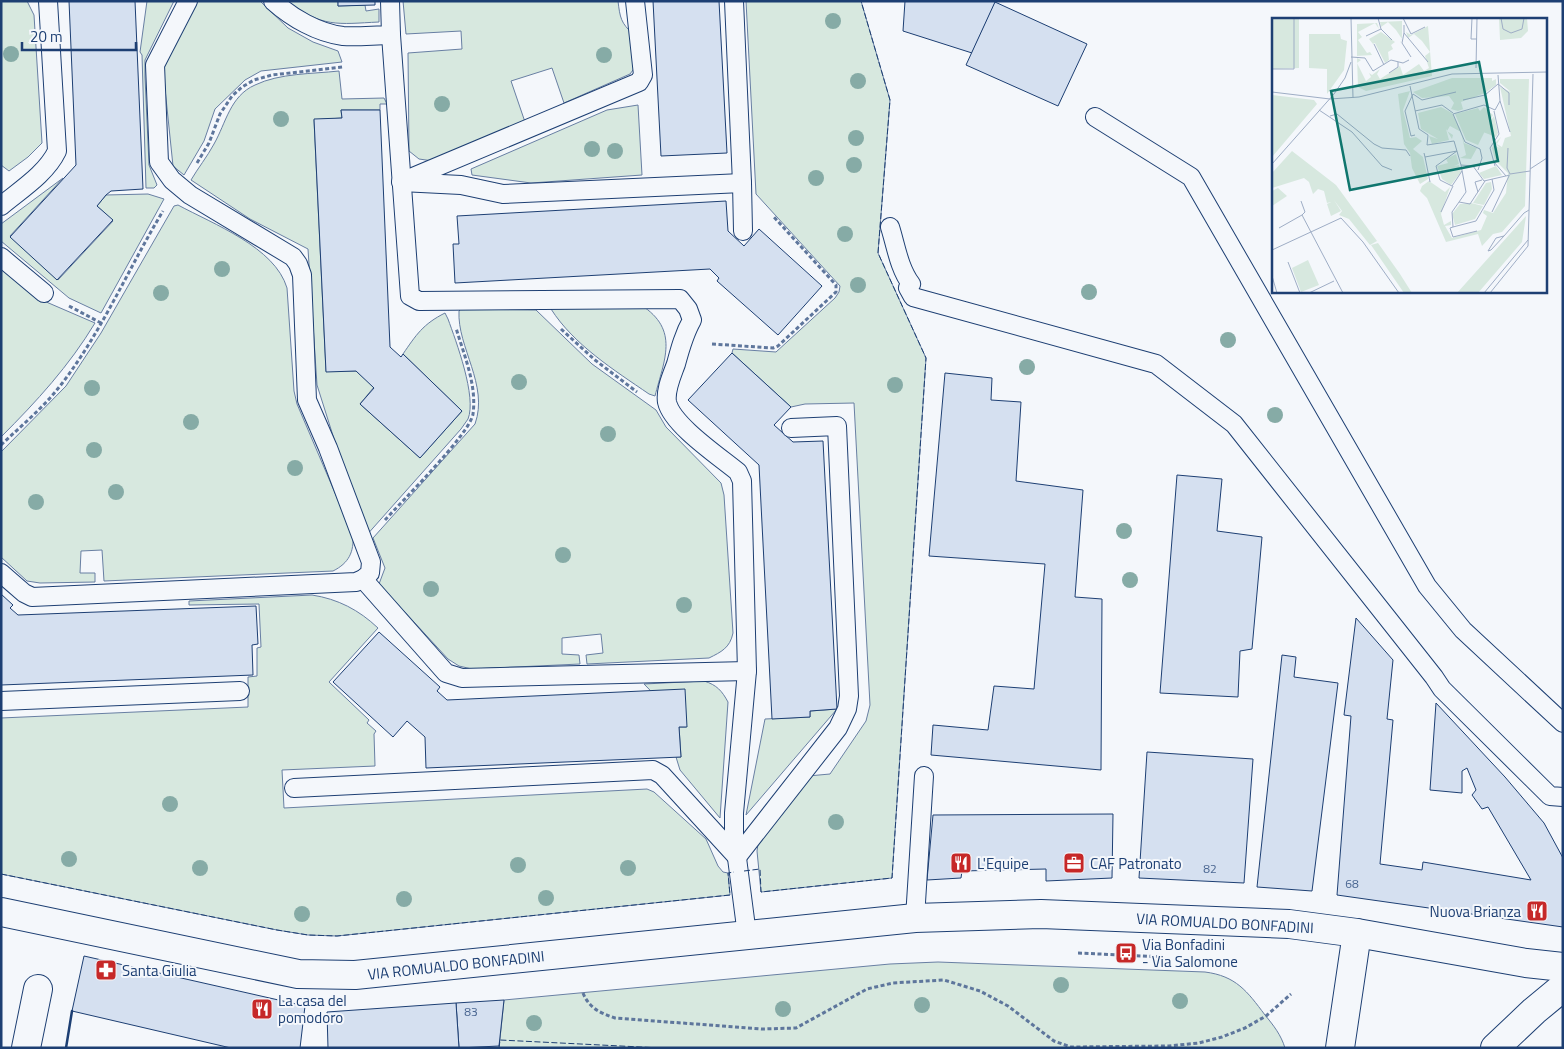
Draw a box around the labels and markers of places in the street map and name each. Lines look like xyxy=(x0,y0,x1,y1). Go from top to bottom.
restaurant icon: L'Equipe xyxy=(949,851,973,875)
office icon: CAF Patronato xyxy=(1062,851,1086,875)
place label: L'Equipe xyxy=(977,852,1029,875)
place label: CAF Patronato xyxy=(1090,852,1182,875)
restaurant icon: Nuova Brianza xyxy=(1525,899,1549,923)
place label: Nuova Brianza xyxy=(1430,900,1521,923)
place label: Via Bonfadini - Via Salomone xyxy=(1142,933,1238,973)
bus stop icon: Via Bonfadini - Via Salomone xyxy=(1114,941,1138,965)
pharmacy icon: Santa Giulia xyxy=(94,958,118,982)
place label: Santa Giulia xyxy=(122,959,197,982)
place label: La casa del pomodoro xyxy=(278,989,347,1029)
restaurant icon: La casa del pomodoro xyxy=(250,997,274,1021)

